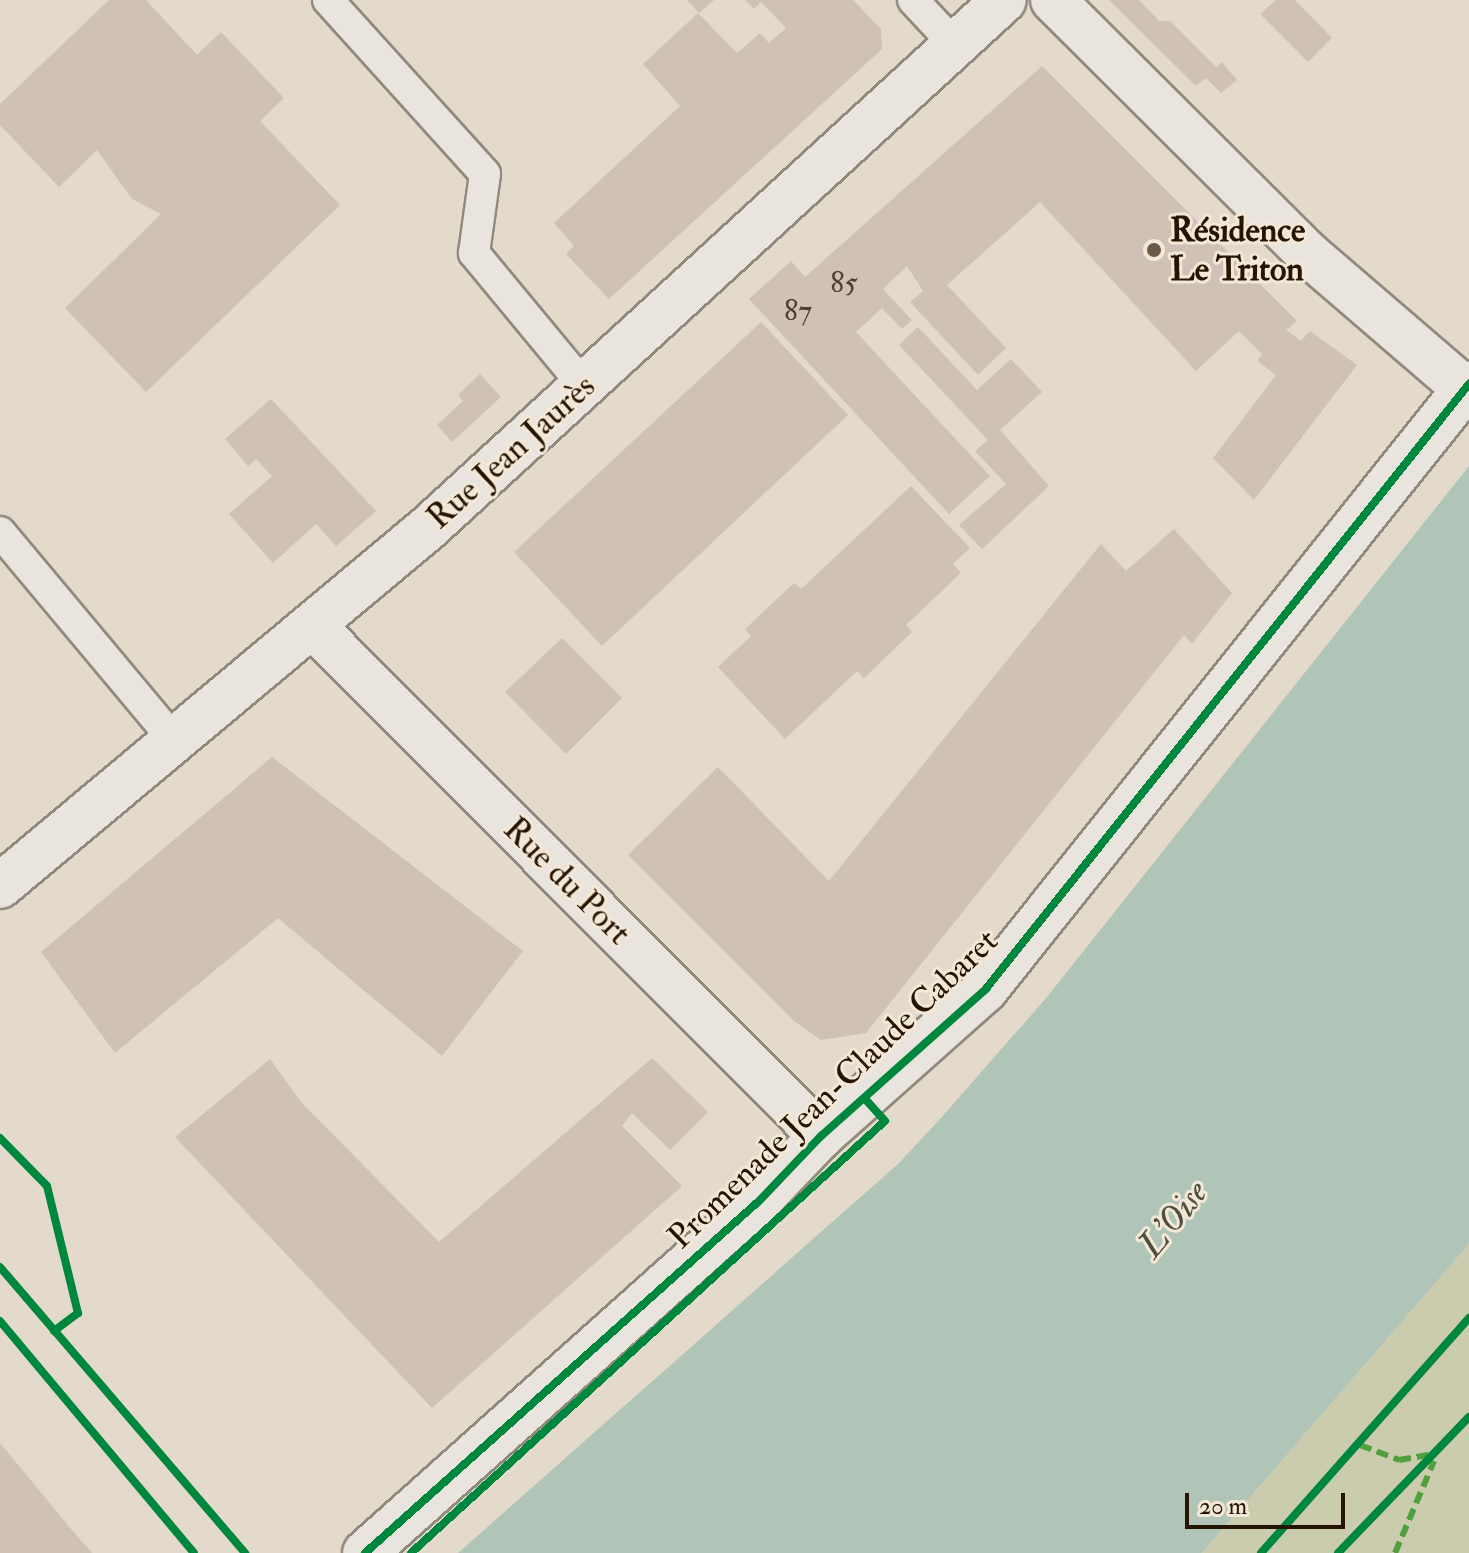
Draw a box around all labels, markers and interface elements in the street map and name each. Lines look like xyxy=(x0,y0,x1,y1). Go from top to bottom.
place label: Résidence Le Triton xyxy=(1170,210,1305,290)
marker: Résidence Le Triton xyxy=(1145,241,1163,259)
house number: 85 xyxy=(830,265,858,301)
house number: 87 xyxy=(784,293,812,329)
street label: Rue Jean Jaurès xyxy=(419,366,603,538)
street label: Rue du Port xyxy=(495,809,639,953)
street label: Promenade Jean-Claude Cabaret xyxy=(660,921,1006,1257)
water label: L'Oise xyxy=(1129,1172,1217,1266)
scale bar xyxy=(1189,1477,1349,1527)
text: 20 m xyxy=(1199,1491,1247,1522)

